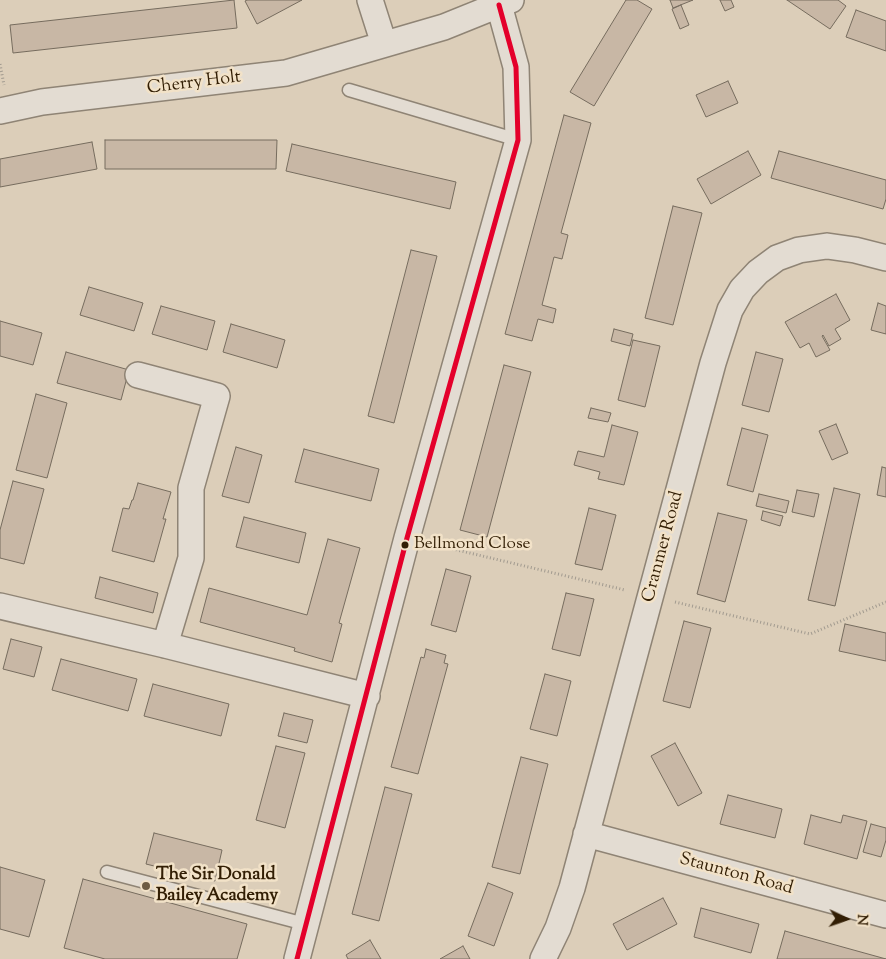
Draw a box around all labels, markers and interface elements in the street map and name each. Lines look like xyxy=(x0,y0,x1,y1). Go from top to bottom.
street label: Cherry Holt xyxy=(146,68,242,100)
street label: Cranmer Road xyxy=(639,489,689,605)
place label: Bellmond Close xyxy=(414,535,531,555)
marker: Bellmond Close xyxy=(400,540,410,550)
street label: Staunton Road xyxy=(677,849,795,901)
place label: The Sir Donald Bailey Academy xyxy=(156,865,278,908)
marker: The Sir Donald Bailey Academy xyxy=(140,880,152,892)
north arrow xyxy=(821,894,871,944)
text: N xyxy=(851,914,871,926)

